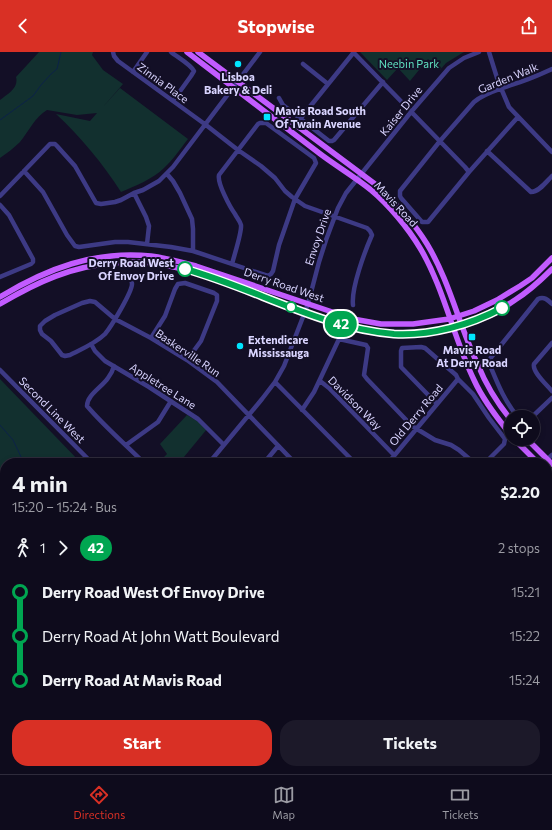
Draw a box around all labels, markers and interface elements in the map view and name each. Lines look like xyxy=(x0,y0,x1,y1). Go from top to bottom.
icon: back xyxy=(12,15,34,37)
text: Stopwise xyxy=(237,15,315,37)
icon: share xyxy=(518,15,540,37)
park label: Neebin Park xyxy=(379,57,439,70)
marker: Lisboa Bakery & Deli xyxy=(233,59,243,69)
street label: Zinnia Place xyxy=(135,60,192,106)
street label: Garden Walk xyxy=(476,60,540,96)
place label: Lisboa Bakery & Deli xyxy=(204,70,272,96)
street label: Kaiser Drive xyxy=(377,83,425,138)
place label: Mavis Road South Of Twain Avenue xyxy=(275,104,366,130)
marker: Mavis Road South Of Twain Avenue xyxy=(262,112,272,122)
street label: Mavis Road xyxy=(372,178,421,229)
street label: Envoy Drive xyxy=(302,207,333,267)
place label: Derry Road West Of Envoy Drive xyxy=(89,256,174,282)
marker: Derry Road West Of Envoy Drive xyxy=(177,261,193,277)
street label: Derry Road West xyxy=(242,265,326,305)
unlabelled marker xyxy=(494,300,510,316)
unlabelled marker xyxy=(285,301,297,313)
line badge: 42 xyxy=(323,311,359,337)
text: 42 xyxy=(333,315,349,332)
street label: Baskerville Run xyxy=(153,326,223,379)
marker: Mavis Road At Derry Road xyxy=(467,332,477,342)
place label: Extendicare Mississauga xyxy=(248,333,309,359)
marker: Extendicare Mississauga xyxy=(235,341,245,351)
place label: Mavis Road At Derry Road xyxy=(436,343,508,369)
street label: Appletree Lane xyxy=(128,360,199,411)
street label: Davidson Way xyxy=(326,373,385,432)
street label: Second Line West xyxy=(17,374,88,446)
street label: Old Derry Road xyxy=(386,381,445,448)
map controls xyxy=(504,410,540,446)
button: locate xyxy=(504,410,540,446)
text: 4 min xyxy=(12,470,68,497)
text: $2.20 xyxy=(500,483,540,501)
text: 15:20 – 15:24 · Bus xyxy=(12,499,117,515)
icon: walk xyxy=(12,537,34,559)
icon: forward xyxy=(52,537,74,559)
text: 42 xyxy=(88,539,104,556)
text: 1 xyxy=(40,540,46,556)
text: 2 stops xyxy=(498,540,540,556)
text: Derry Road West Of Envoy Drive xyxy=(42,583,265,601)
text: 15:21 xyxy=(511,584,540,600)
text: Derry Road At John Watt Boulevard xyxy=(42,627,280,645)
text: 15:22 xyxy=(509,628,540,644)
text: Derry Road At Mavis Road xyxy=(42,671,222,689)
text: 15:24 xyxy=(509,672,540,688)
button: Start xyxy=(12,720,272,766)
button: Tickets xyxy=(280,720,540,766)
tab: Directions xyxy=(74,784,125,821)
tab: Map xyxy=(272,784,295,821)
tab: Tickets xyxy=(442,784,478,821)

